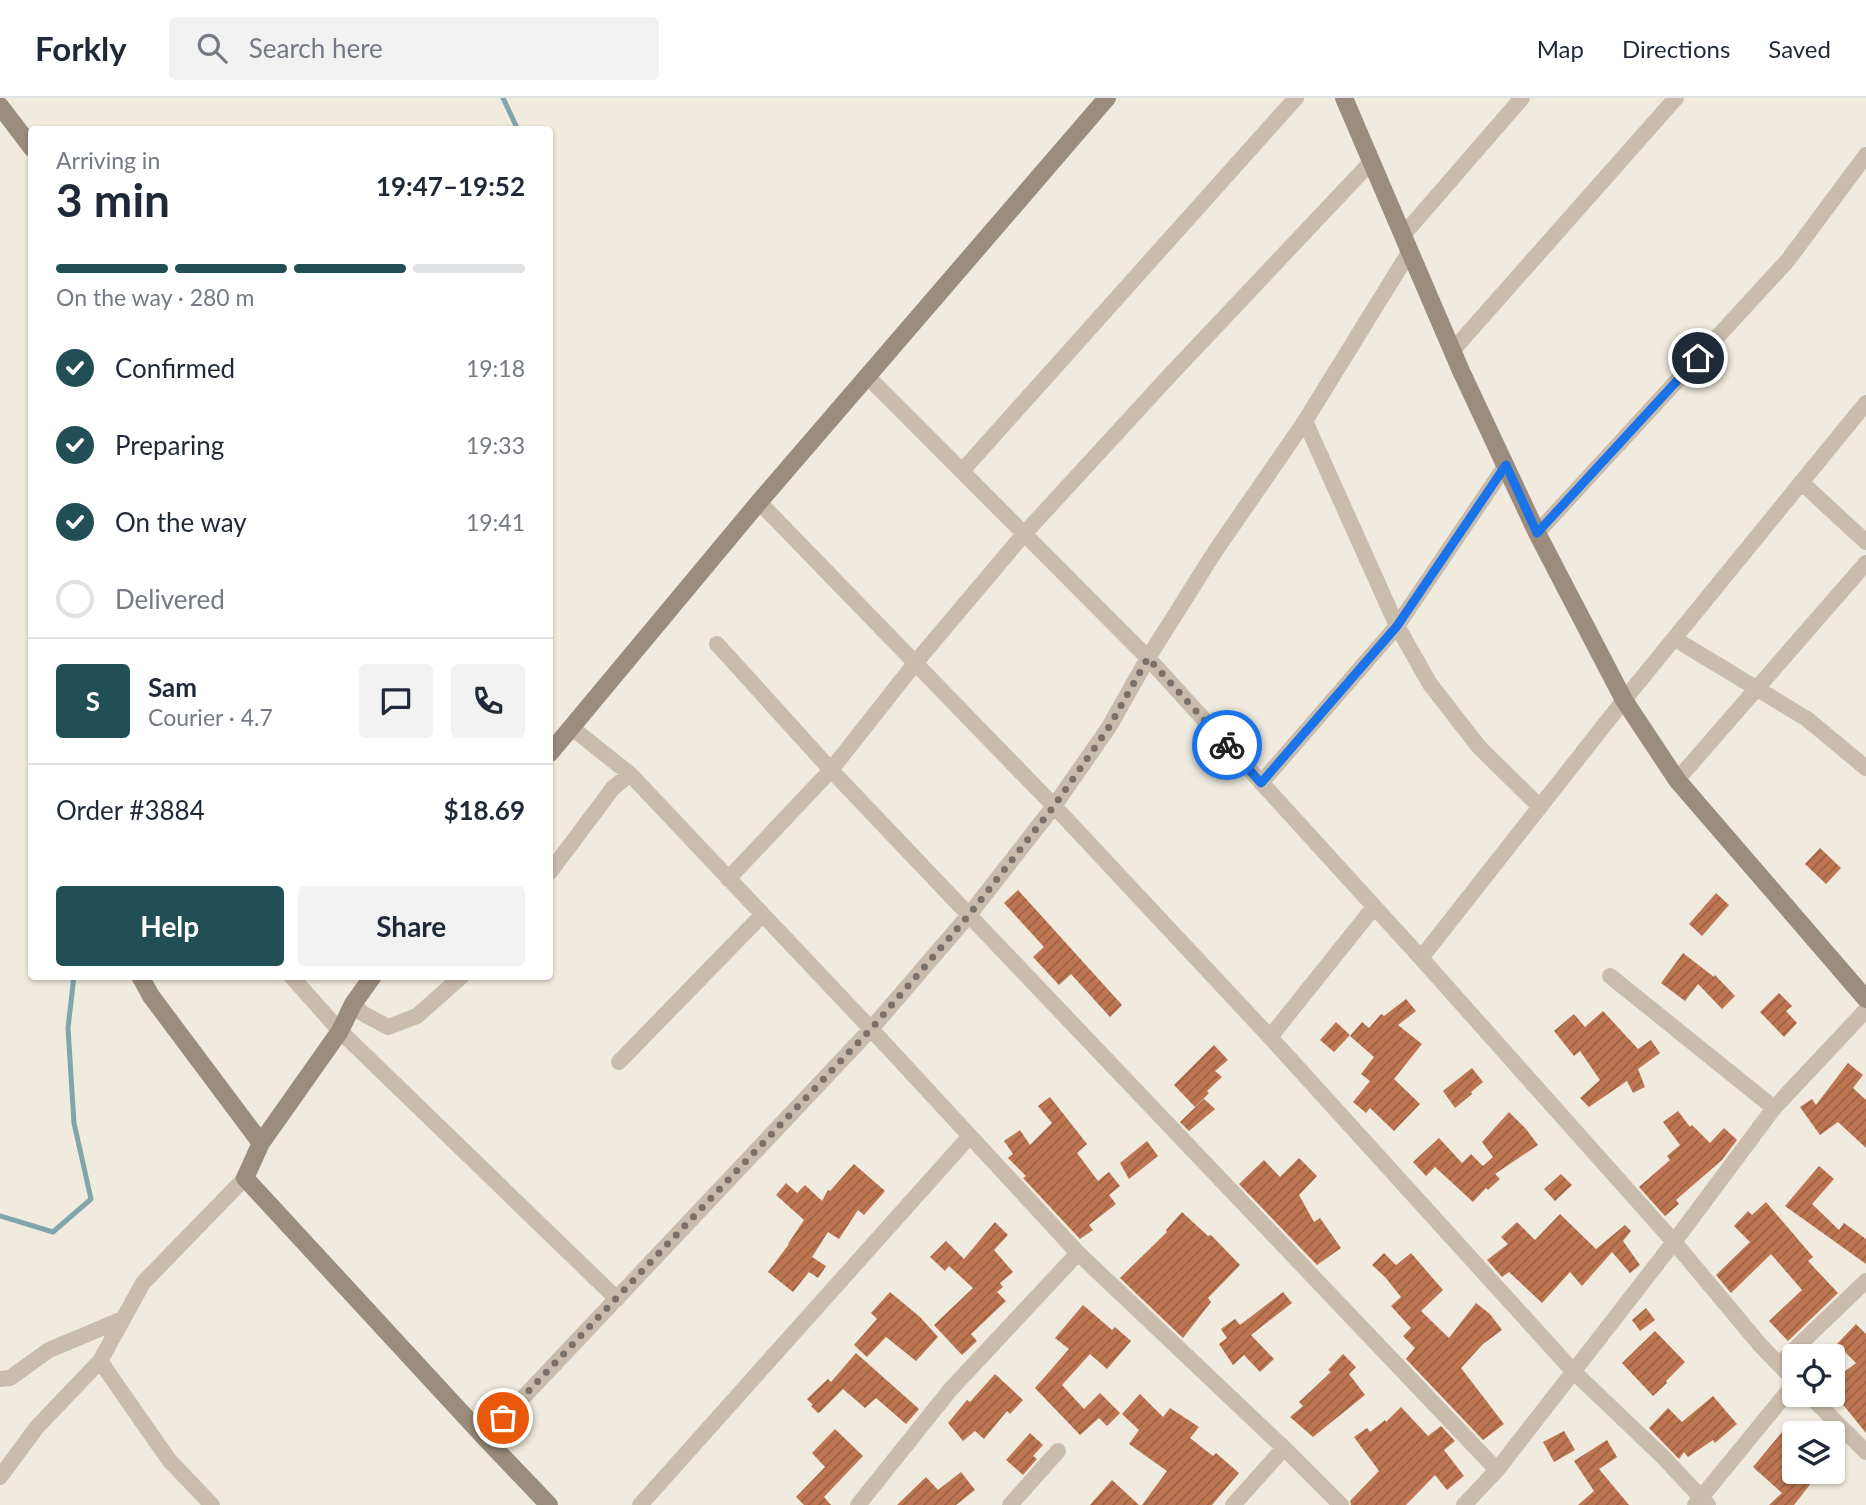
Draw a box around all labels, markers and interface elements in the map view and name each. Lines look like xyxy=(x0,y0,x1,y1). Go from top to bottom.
search box xyxy=(169,17,659,80)
text: Forkly xyxy=(35,28,127,68)
icon: search xyxy=(193,29,231,67)
text: Search here xyxy=(249,32,383,64)
text: Map xyxy=(1537,34,1584,63)
text: Directions xyxy=(1622,34,1730,63)
text: Saved xyxy=(1768,34,1831,63)
text: Arriving in xyxy=(56,146,160,174)
text: 19:47–19:52 xyxy=(376,170,525,202)
text: 3 min xyxy=(56,172,170,227)
text: On the way · 280 m xyxy=(56,283,255,311)
pin xyxy=(1668,328,1728,388)
icon: home xyxy=(1679,339,1717,377)
icon: check xyxy=(56,349,94,387)
text: Confirmed xyxy=(115,352,235,384)
text: 19:18 xyxy=(466,354,525,382)
icon: check xyxy=(56,426,94,464)
text: Preparing xyxy=(115,429,224,461)
text: 19:33 xyxy=(466,431,525,459)
icon: check xyxy=(56,503,94,541)
text: On the way xyxy=(115,506,247,538)
text: 19:41 xyxy=(466,508,525,536)
text: Delivered xyxy=(115,583,225,615)
button: chat xyxy=(359,664,433,738)
button: phone xyxy=(451,664,525,738)
text: Sam xyxy=(148,671,197,703)
text: S xyxy=(86,685,100,717)
text: Courier · 4.7 xyxy=(148,703,273,731)
courier xyxy=(1192,710,1262,780)
icon: bike xyxy=(1208,726,1246,764)
text: Order #3884 xyxy=(56,794,205,826)
text: $18.69 xyxy=(443,794,525,826)
button: Help xyxy=(56,886,284,966)
button: Share xyxy=(298,886,525,966)
map controls xyxy=(1782,1344,1845,1484)
button: locate xyxy=(1782,1344,1845,1407)
pin xyxy=(473,1388,533,1448)
icon: bag xyxy=(484,1399,522,1437)
button: layers xyxy=(1782,1421,1845,1484)

